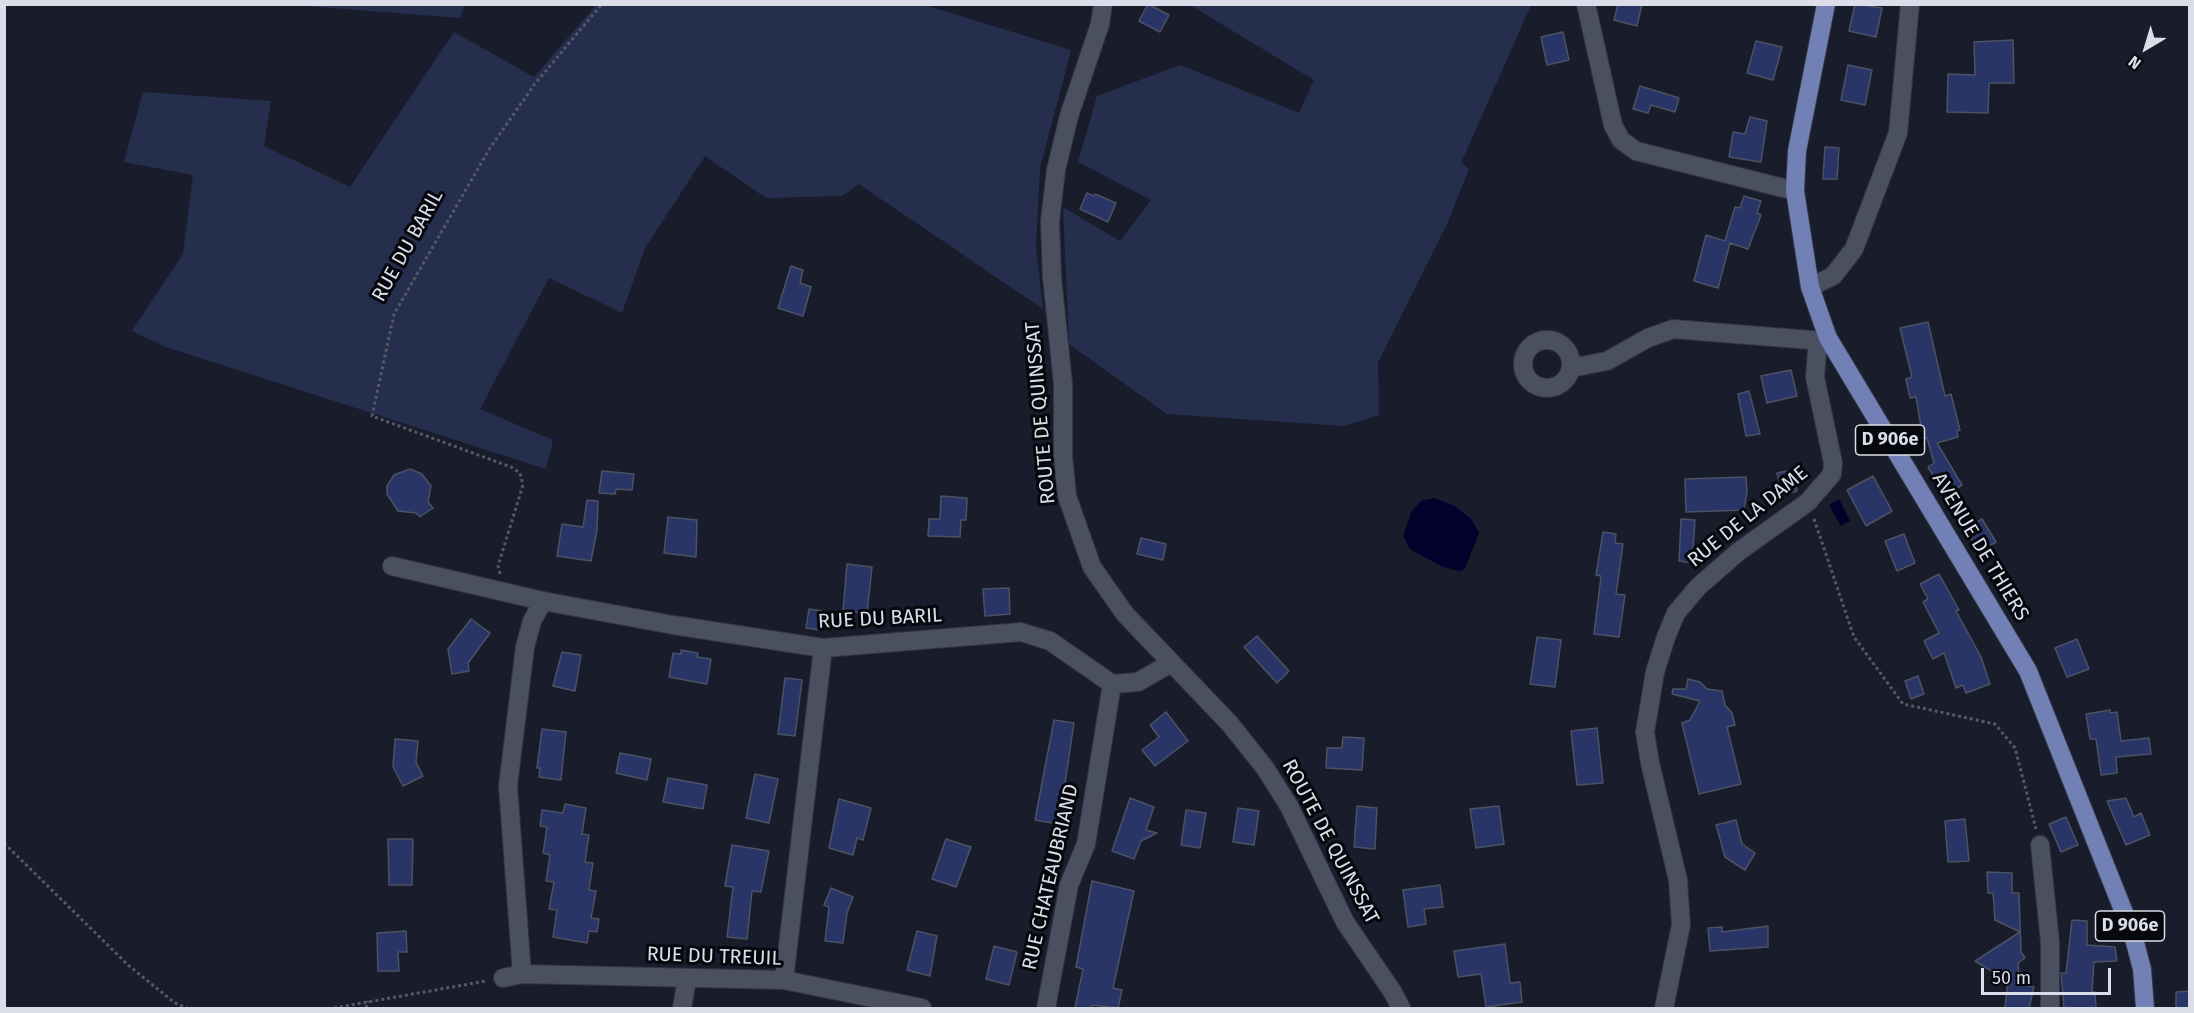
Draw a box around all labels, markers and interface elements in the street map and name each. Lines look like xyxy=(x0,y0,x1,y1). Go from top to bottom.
north arrow xyxy=(2116,18,2176,78)
text: N xyxy=(2125,52,2145,73)
street label: RUE DU BARIL xyxy=(367,186,449,306)
street label: ROUTE DE QUINSSAT xyxy=(1021,321,1061,505)
road number: D 906e xyxy=(1856,425,1924,455)
street label: RUE DE LA DAME xyxy=(1683,461,1813,573)
street label: AVENUE DE THIERS xyxy=(1926,469,2034,625)
street label: RUE DU BARIL xyxy=(817,604,943,634)
street label: ROUTE DE QUINSSAT xyxy=(1276,756,1384,928)
street label: RUE CHATEAUBRIAND xyxy=(1018,782,1084,972)
road number: D 906e xyxy=(2096,911,2164,941)
street label: RUE DU TREUIL xyxy=(646,943,782,971)
scale bar xyxy=(1984,956,2114,994)
text: 50 m xyxy=(1992,967,2031,989)

